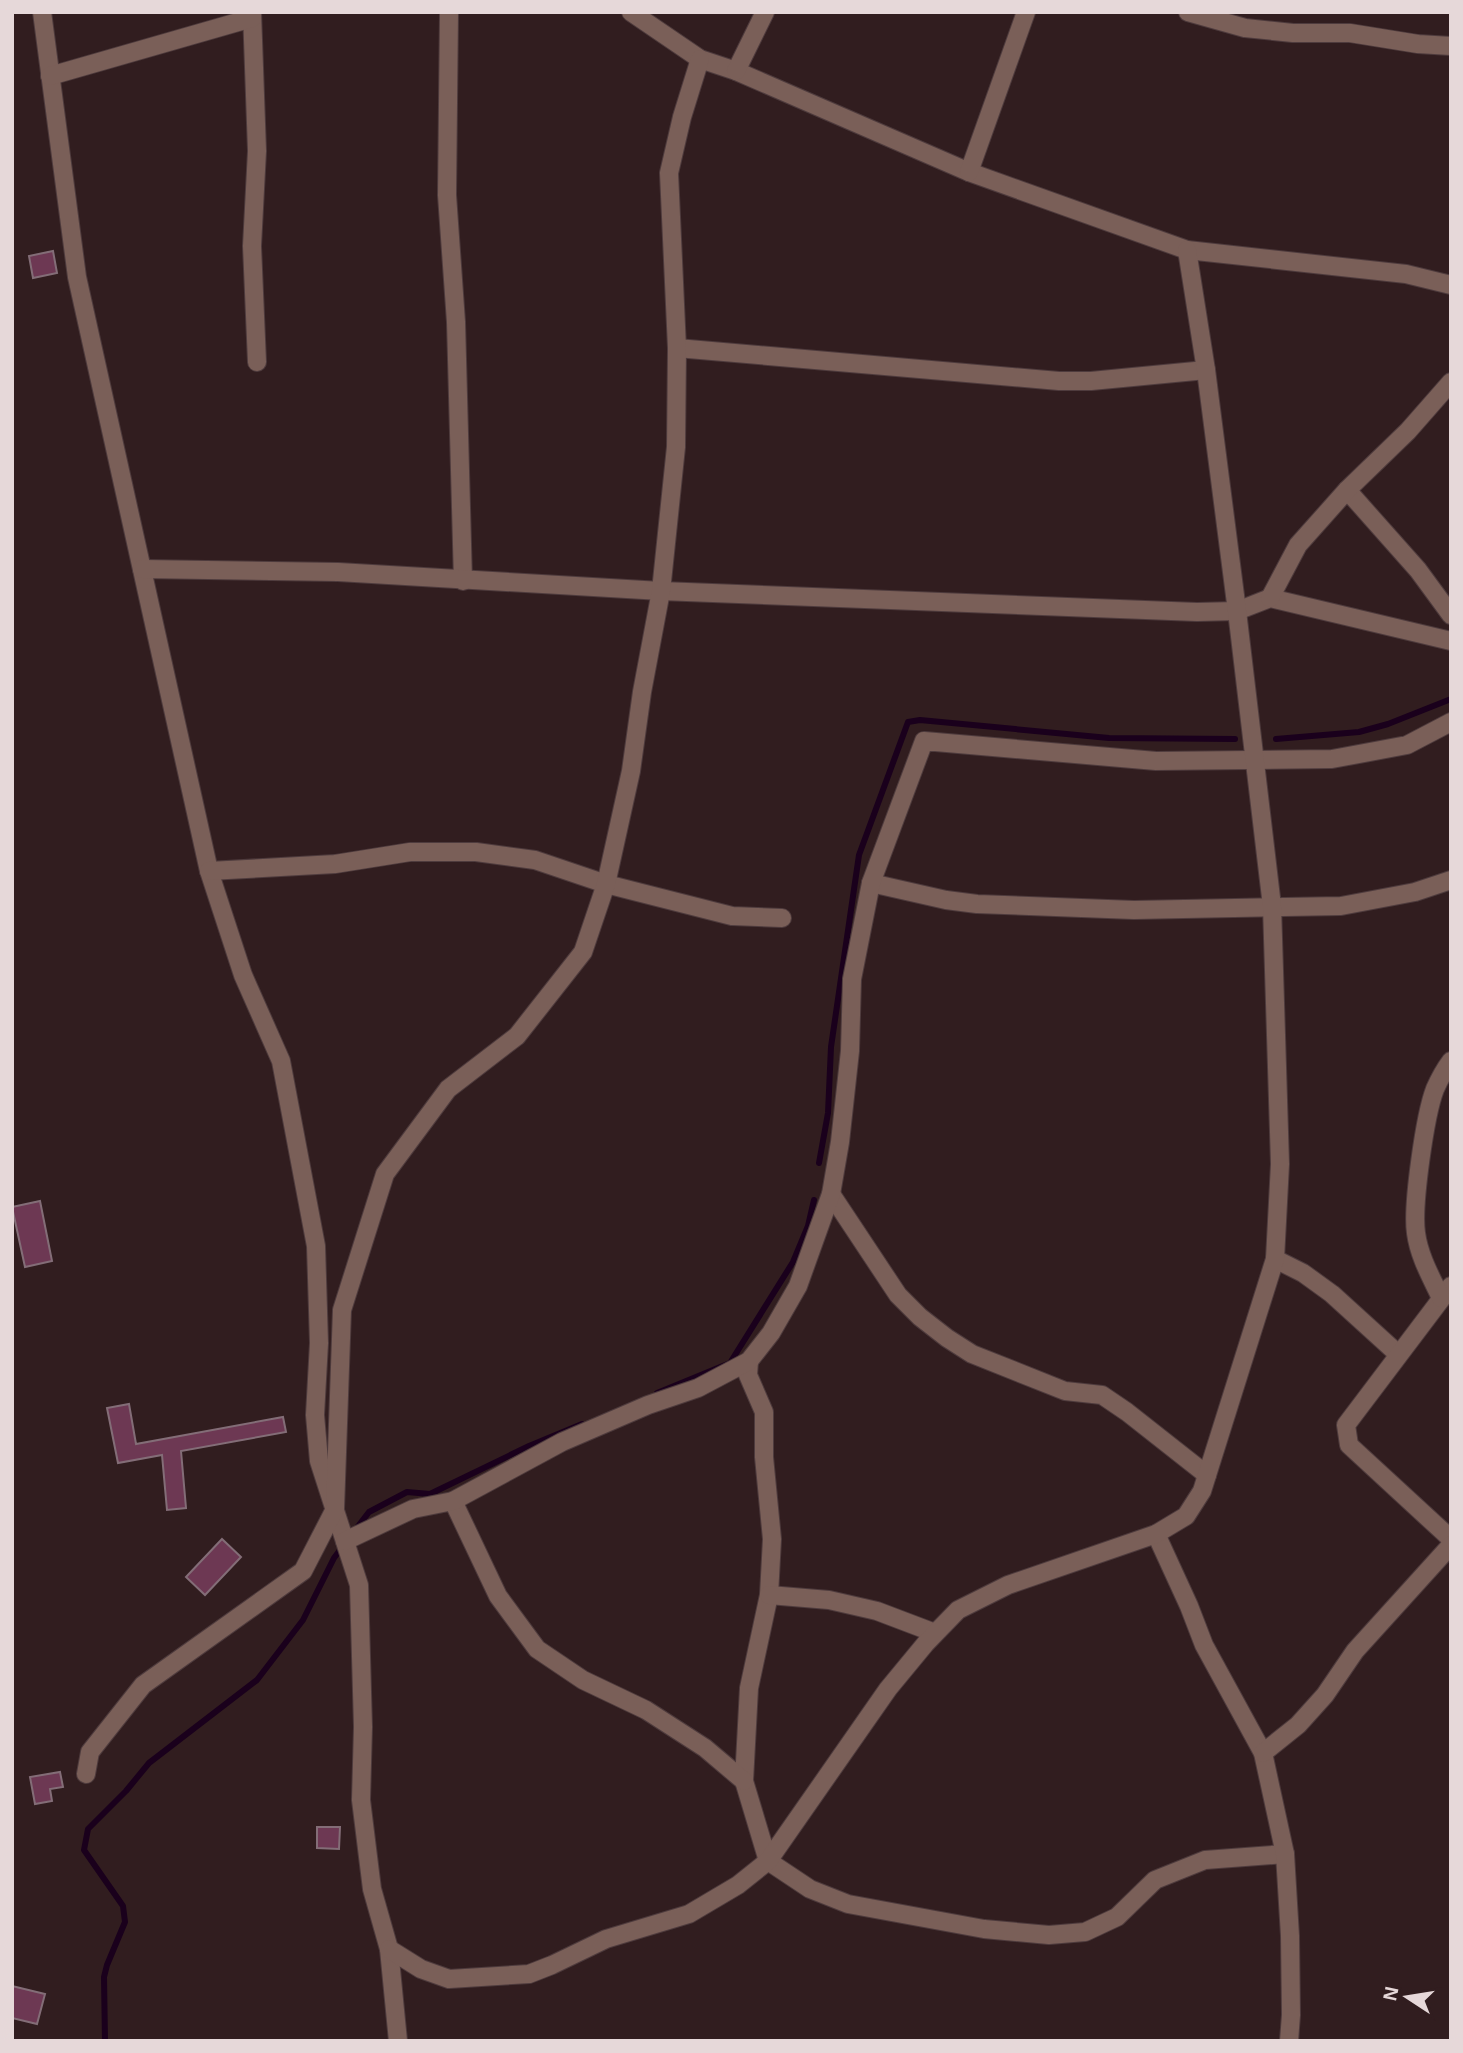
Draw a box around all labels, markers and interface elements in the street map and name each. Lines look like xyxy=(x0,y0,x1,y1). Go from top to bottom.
north arrow xyxy=(1372,1962,1442,2032)
text: N xyxy=(1379,1985,1403,2002)

